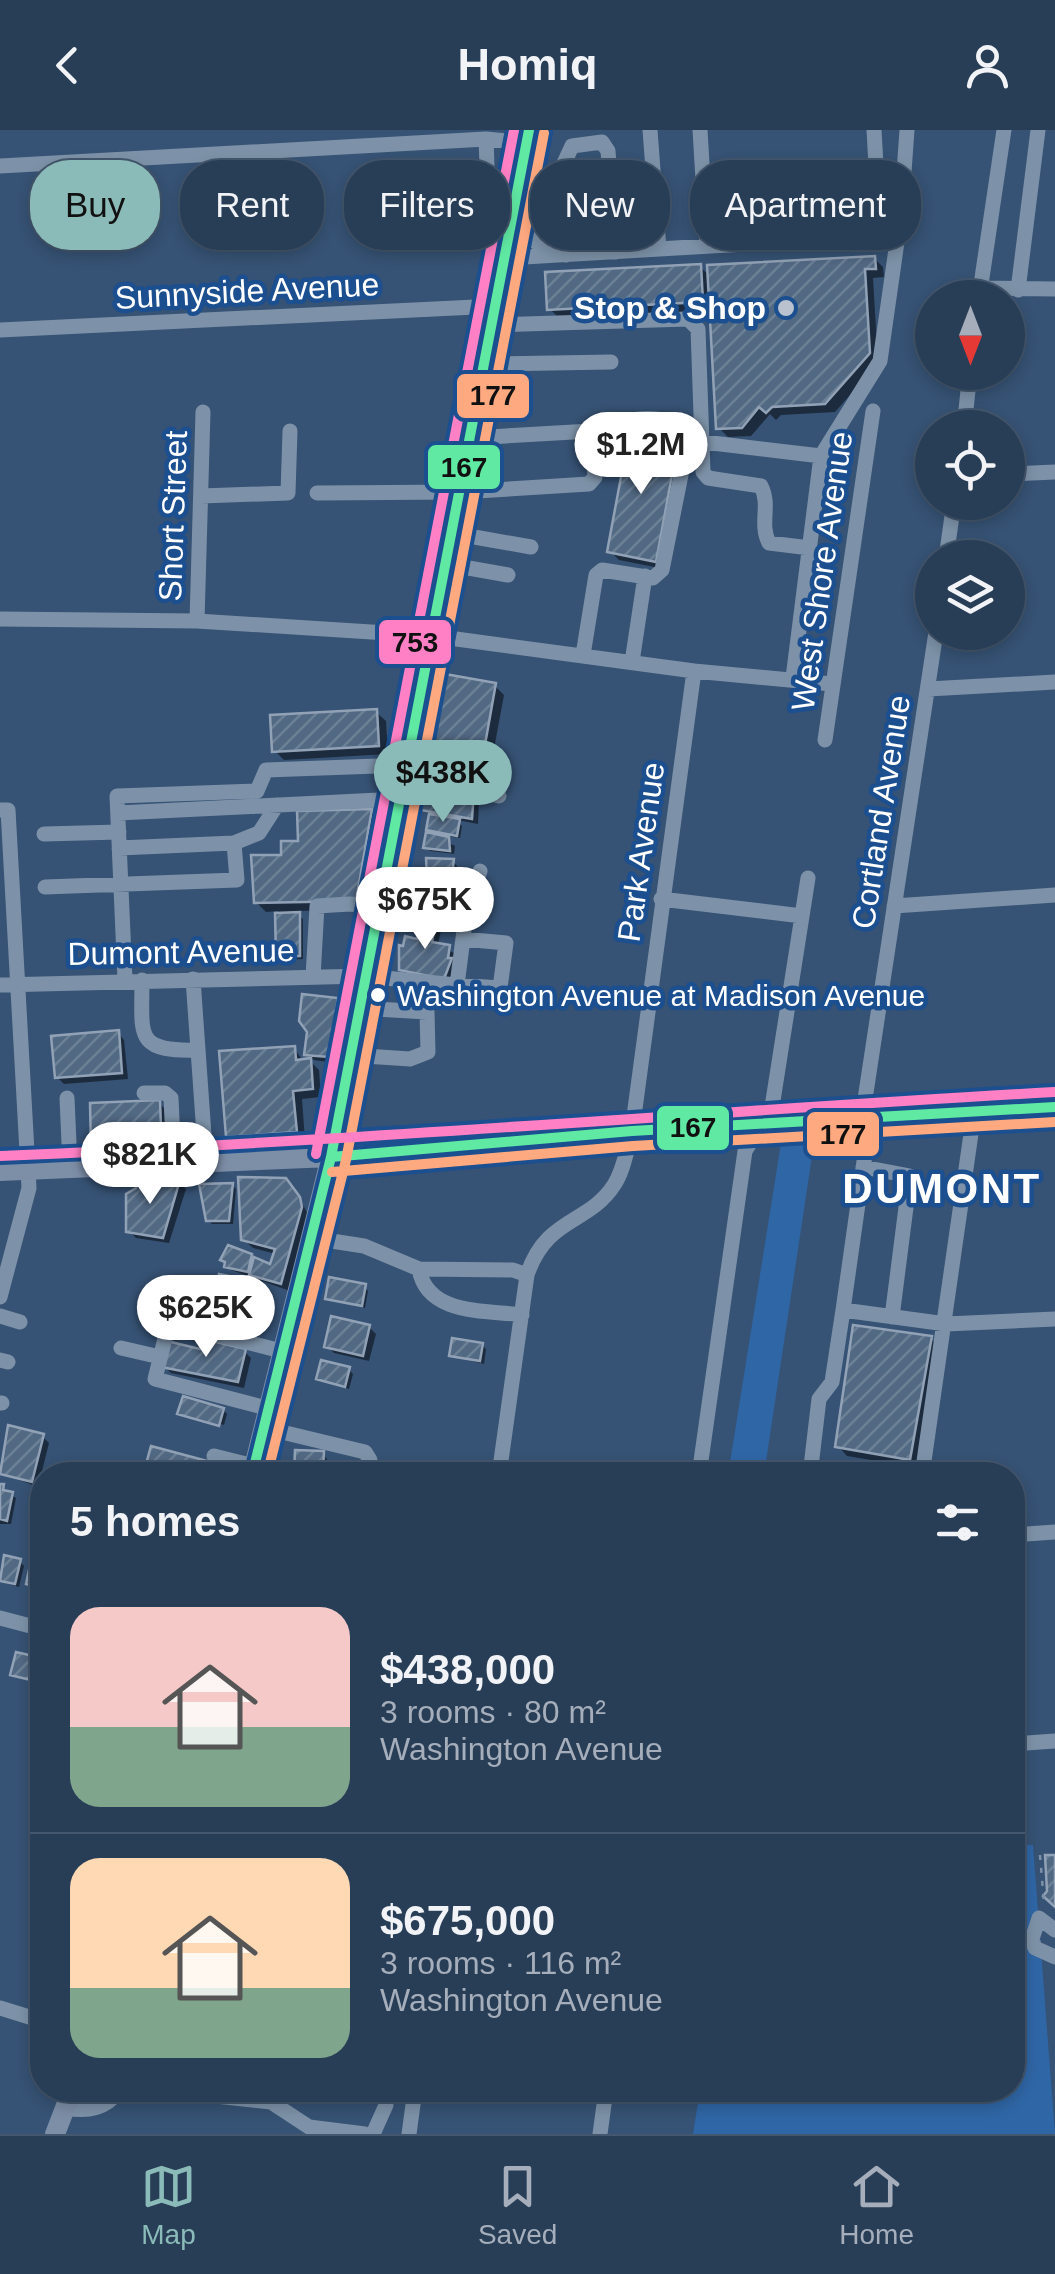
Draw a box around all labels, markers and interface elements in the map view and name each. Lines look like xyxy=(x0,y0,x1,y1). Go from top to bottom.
icon: back xyxy=(40,38,95,93)
icon: person xyxy=(960,38,1015,93)
text: Homiq xyxy=(458,39,598,90)
chip: Buy xyxy=(30,160,160,250)
chip: Rent xyxy=(180,160,324,250)
chip: Filters xyxy=(344,160,510,250)
chip: New xyxy=(530,160,670,250)
chip: Apartment xyxy=(690,160,921,250)
street label: Sunnyside Avenue xyxy=(114,266,380,316)
north arrow xyxy=(915,280,1025,390)
map controls xyxy=(915,280,1025,650)
place label: Stop & Shop xyxy=(574,290,766,326)
marker: Stop & Shop xyxy=(775,297,797,319)
line badge: 177 xyxy=(455,372,531,420)
text: 177 xyxy=(470,380,516,411)
button: locate xyxy=(915,410,1025,520)
pin: $1.2M xyxy=(571,412,711,497)
text: $1.2M xyxy=(597,426,685,462)
street label: West Shore Avenue xyxy=(785,429,859,713)
street label: Short Street xyxy=(152,430,194,602)
line badge: 167 xyxy=(426,443,502,491)
text: 167 xyxy=(441,452,487,483)
button: layers xyxy=(915,540,1025,650)
line badge: 753 xyxy=(377,618,453,666)
text: 753 xyxy=(392,627,438,658)
street label: Cortland Avenue xyxy=(845,693,917,931)
pin: $438K xyxy=(373,740,513,825)
text: $438K xyxy=(396,754,490,790)
street label: Park Avenue xyxy=(611,760,671,944)
pin: $675K xyxy=(355,867,495,952)
text: $675K xyxy=(378,881,472,917)
street label: Dumont Avenue xyxy=(67,932,295,972)
place label: Washington Avenue at Madison Avenue xyxy=(397,979,925,1012)
marker: Washington Avenue at Madison Avenue xyxy=(368,985,388,1005)
line badge: 167 xyxy=(655,1104,731,1152)
line badge: 177 xyxy=(805,1110,881,1158)
text: 167 xyxy=(670,1112,716,1143)
text: 177 xyxy=(820,1119,866,1150)
pin: $821K xyxy=(80,1122,220,1207)
text: $821K xyxy=(103,1136,197,1172)
district label: DUMONT xyxy=(842,1165,1042,1212)
pin: $625K xyxy=(136,1275,276,1360)
text: $625K xyxy=(159,1289,253,1325)
icon: filters xyxy=(930,1495,985,1550)
text: 5 homes xyxy=(70,1498,240,1545)
text: $438,000 xyxy=(380,1646,555,1693)
icon: home xyxy=(150,1647,270,1767)
text: 3 rooms · 80 m² xyxy=(380,1694,606,1730)
text: Washington Avenue xyxy=(380,1731,663,1767)
text: $675,000 xyxy=(380,1897,555,1944)
icon: home xyxy=(150,1898,270,2018)
text: 3 rooms · 116 m² xyxy=(380,1945,621,1981)
text: Washington Avenue xyxy=(380,1982,663,2018)
tab: Map xyxy=(141,2159,196,2251)
tab: Saved xyxy=(478,2159,557,2251)
tab: Home xyxy=(839,2159,914,2251)

